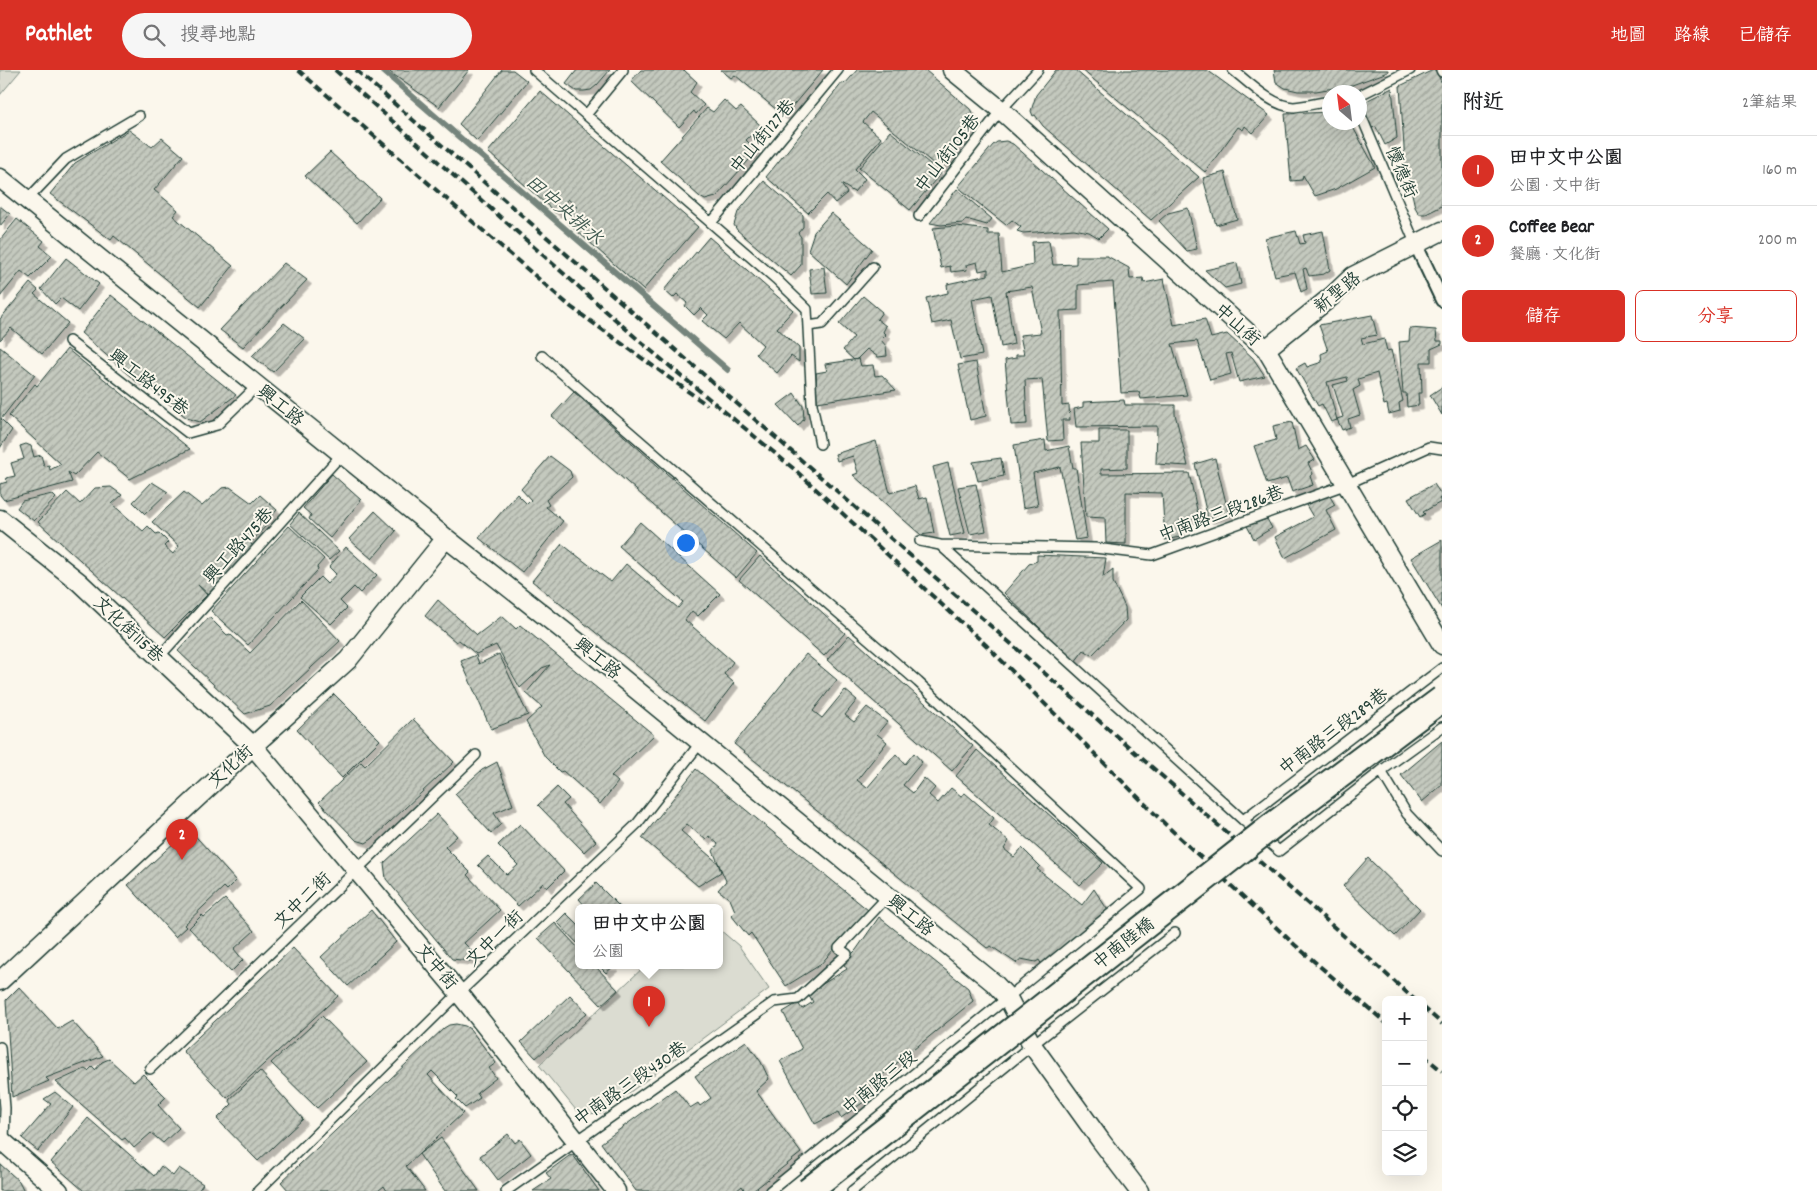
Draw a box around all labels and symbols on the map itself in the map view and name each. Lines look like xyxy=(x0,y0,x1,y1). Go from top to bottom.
north arrow xyxy=(1322,85,1367,130)
street label: 中山街127巷 xyxy=(725,95,803,180)
street label: 中山街105巷 xyxy=(910,110,988,199)
street label: 懷德街 xyxy=(1378,143,1422,203)
water label: 田中央排水 xyxy=(518,170,608,254)
street label: 新聖路 xyxy=(1310,267,1367,321)
street label: 中山街 xyxy=(1208,299,1265,353)
street label: 興工路495巷 xyxy=(102,345,193,423)
street label: 興工路 xyxy=(251,380,308,434)
street label: 中南路三段286巷 xyxy=(1156,481,1288,550)
street label: 興工路475巷 xyxy=(199,503,281,590)
your location xyxy=(673,530,699,556)
street label: 文化街115巷 xyxy=(87,592,168,670)
street label: 興工路 xyxy=(568,633,625,687)
street label: 中南路三段289巷 xyxy=(1275,683,1394,782)
street label: 文化街 xyxy=(203,740,260,795)
pin: 2 xyxy=(166,819,198,860)
street label: 文中二街 xyxy=(269,868,338,936)
street label: 興工路 xyxy=(881,890,938,944)
street label: 文中一街 xyxy=(461,906,530,974)
street label: 中南陸橋 xyxy=(1088,913,1161,977)
street label: 文中街 xyxy=(408,939,462,996)
pin: 1 xyxy=(633,986,665,1027)
street label: 中南路三段430巷 xyxy=(570,1037,693,1134)
street label: 中南路三段 xyxy=(838,1046,923,1122)

